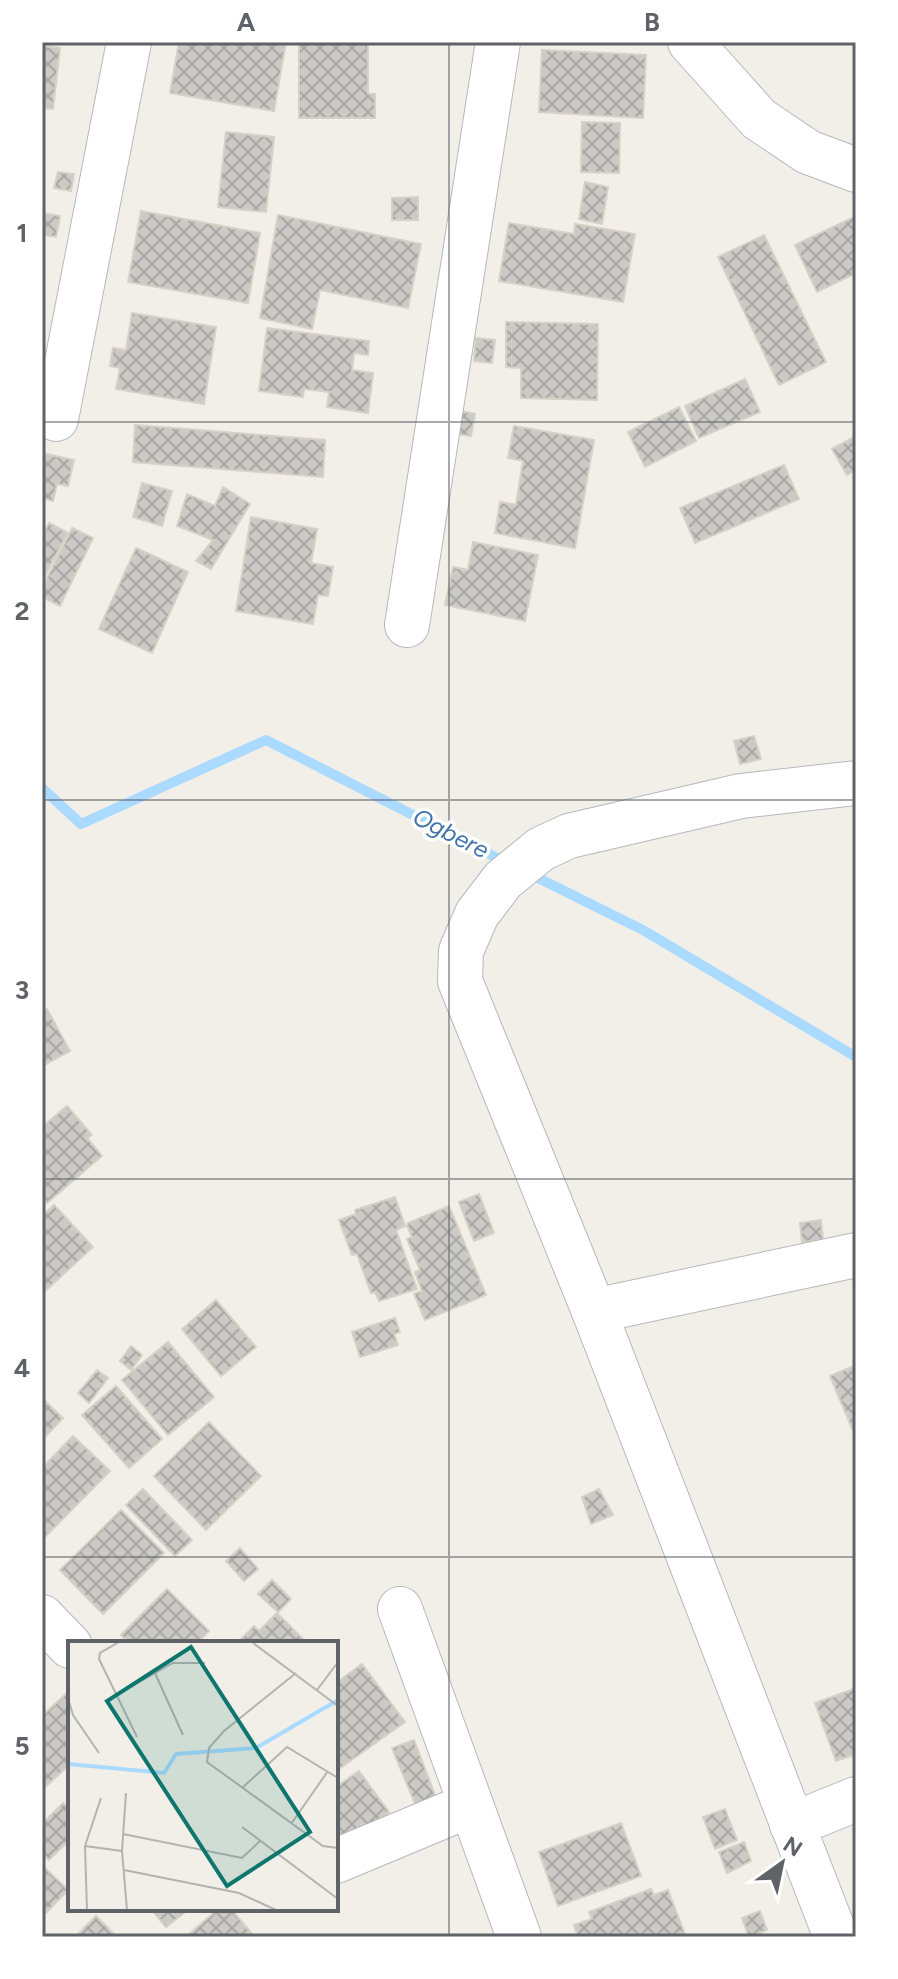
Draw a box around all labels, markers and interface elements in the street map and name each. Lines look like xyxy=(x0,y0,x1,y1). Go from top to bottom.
text: A xyxy=(237,6,256,38)
text: B xyxy=(644,6,660,38)
text: 1 xyxy=(17,217,27,249)
text: 2 xyxy=(14,595,30,627)
water label: Ogbere xyxy=(408,802,494,864)
text: 3 xyxy=(15,974,29,1006)
text: 4 xyxy=(14,1352,30,1384)
inset map xyxy=(68,1641,338,1911)
text: 5 xyxy=(14,1730,30,1762)
north arrow xyxy=(742,1823,822,1903)
text: N xyxy=(778,1831,807,1863)

